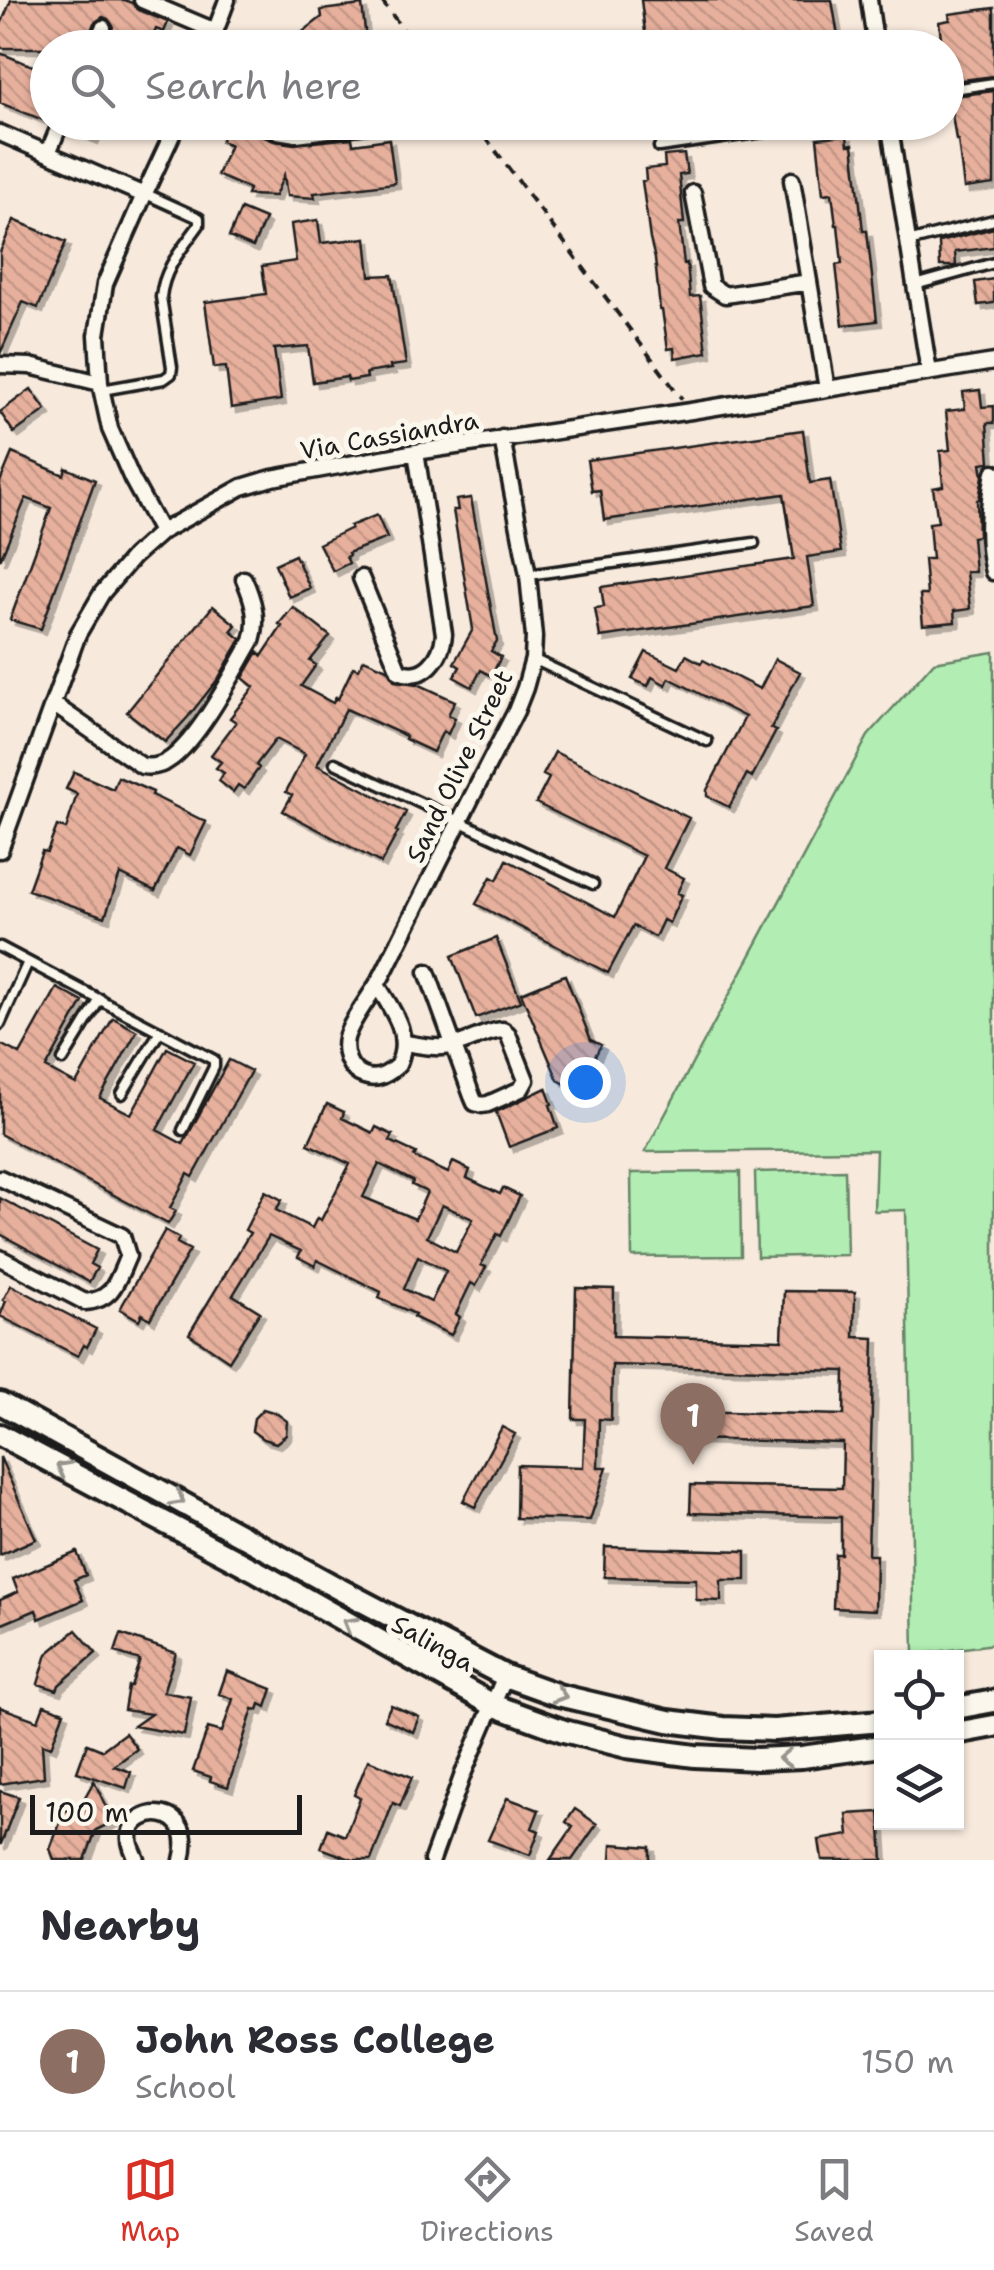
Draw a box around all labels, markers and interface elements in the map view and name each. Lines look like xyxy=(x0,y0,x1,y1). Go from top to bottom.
search box xyxy=(30,30,964,140)
icon: search xyxy=(65,58,120,113)
text: Search here xyxy=(145,60,362,111)
street label: Via Cassiandra xyxy=(297,403,481,467)
street label: Sand Olive Street xyxy=(398,664,520,868)
your location xyxy=(560,1057,611,1108)
pin: 1 xyxy=(660,1382,726,1465)
one-way arrow xyxy=(56,1461,74,1480)
one-way arrow xyxy=(167,1487,185,1507)
street label: Salinga xyxy=(386,1607,481,1680)
one-way arrow xyxy=(341,1616,359,1636)
map controls xyxy=(874,1650,964,1830)
button: locate xyxy=(874,1650,964,1740)
one-way arrow xyxy=(551,1683,568,1704)
button: layers xyxy=(874,1740,964,1830)
one-way arrow xyxy=(776,1747,792,1768)
scale bar xyxy=(30,1790,302,1834)
text: 100 m xyxy=(45,1793,129,1831)
text: Nearby xyxy=(40,1897,200,1953)
text: John Ross College xyxy=(135,2014,495,2065)
text: 1 xyxy=(65,2040,80,2083)
text: 150 m xyxy=(861,2040,954,2083)
text: School xyxy=(135,2065,236,2108)
tab: Map xyxy=(120,2152,180,2250)
tab: Directions xyxy=(421,2152,554,2250)
tab: Saved xyxy=(794,2152,874,2250)

